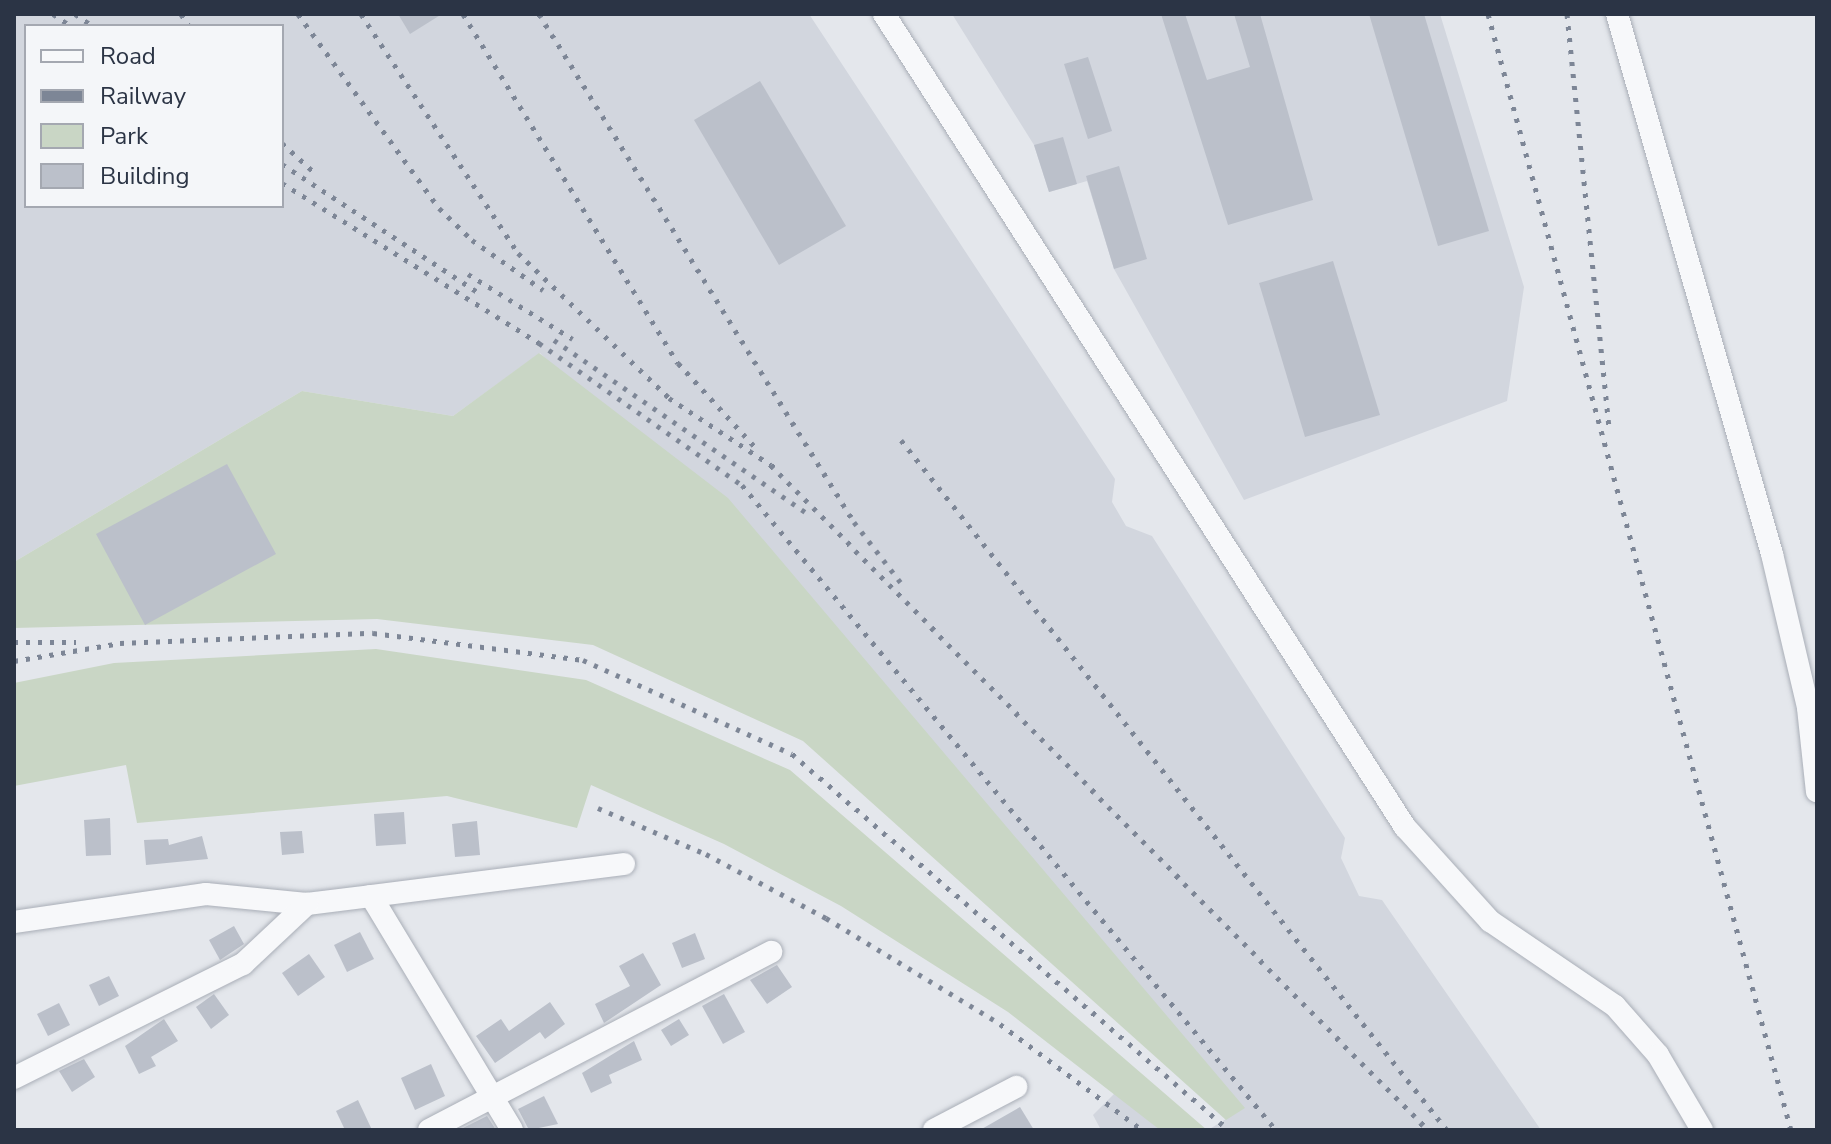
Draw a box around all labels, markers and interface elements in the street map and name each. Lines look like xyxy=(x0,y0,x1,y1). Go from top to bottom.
legend xyxy=(24,24,284,208)
text: Road xyxy=(100,40,156,72)
text: Railway xyxy=(100,80,186,112)
text: Park xyxy=(100,120,148,152)
text: Building xyxy=(100,160,190,192)

